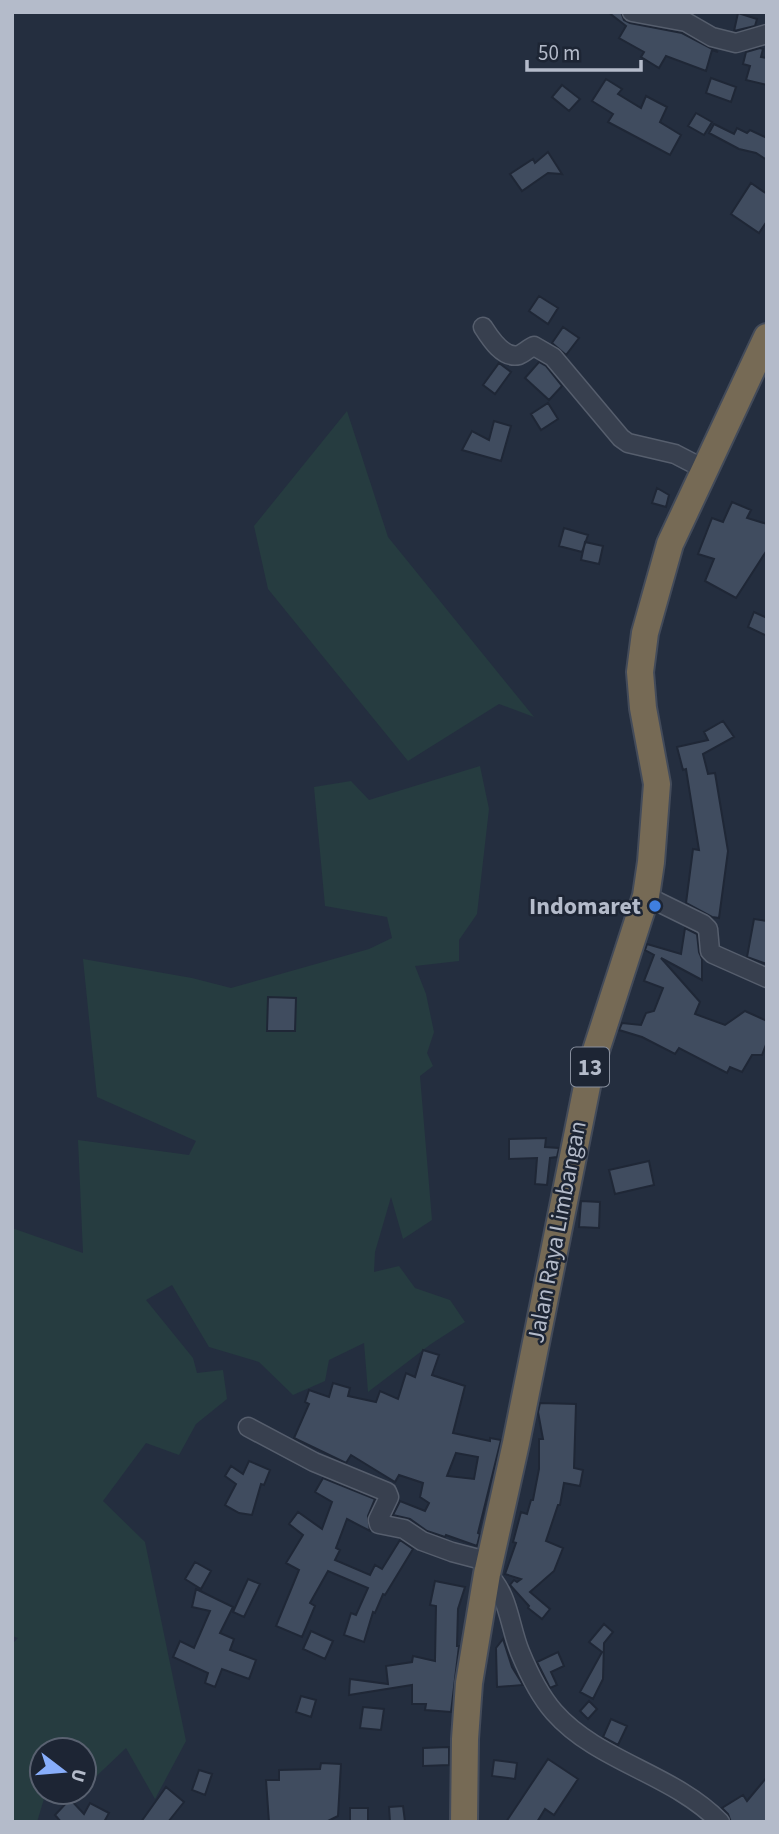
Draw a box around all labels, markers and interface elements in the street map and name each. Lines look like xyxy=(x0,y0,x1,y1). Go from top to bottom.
scale bar xyxy=(527,28,641,72)
text: 50 m xyxy=(538,38,580,68)
place label: Indomaret xyxy=(529,889,641,924)
marker: Indomaret xyxy=(647,898,663,914)
road number: 13 xyxy=(571,1048,609,1086)
street label: Jalan Raya Limbangan xyxy=(518,1118,596,1346)
north arrow xyxy=(28,1736,98,1806)
text: U xyxy=(63,1765,93,1785)

